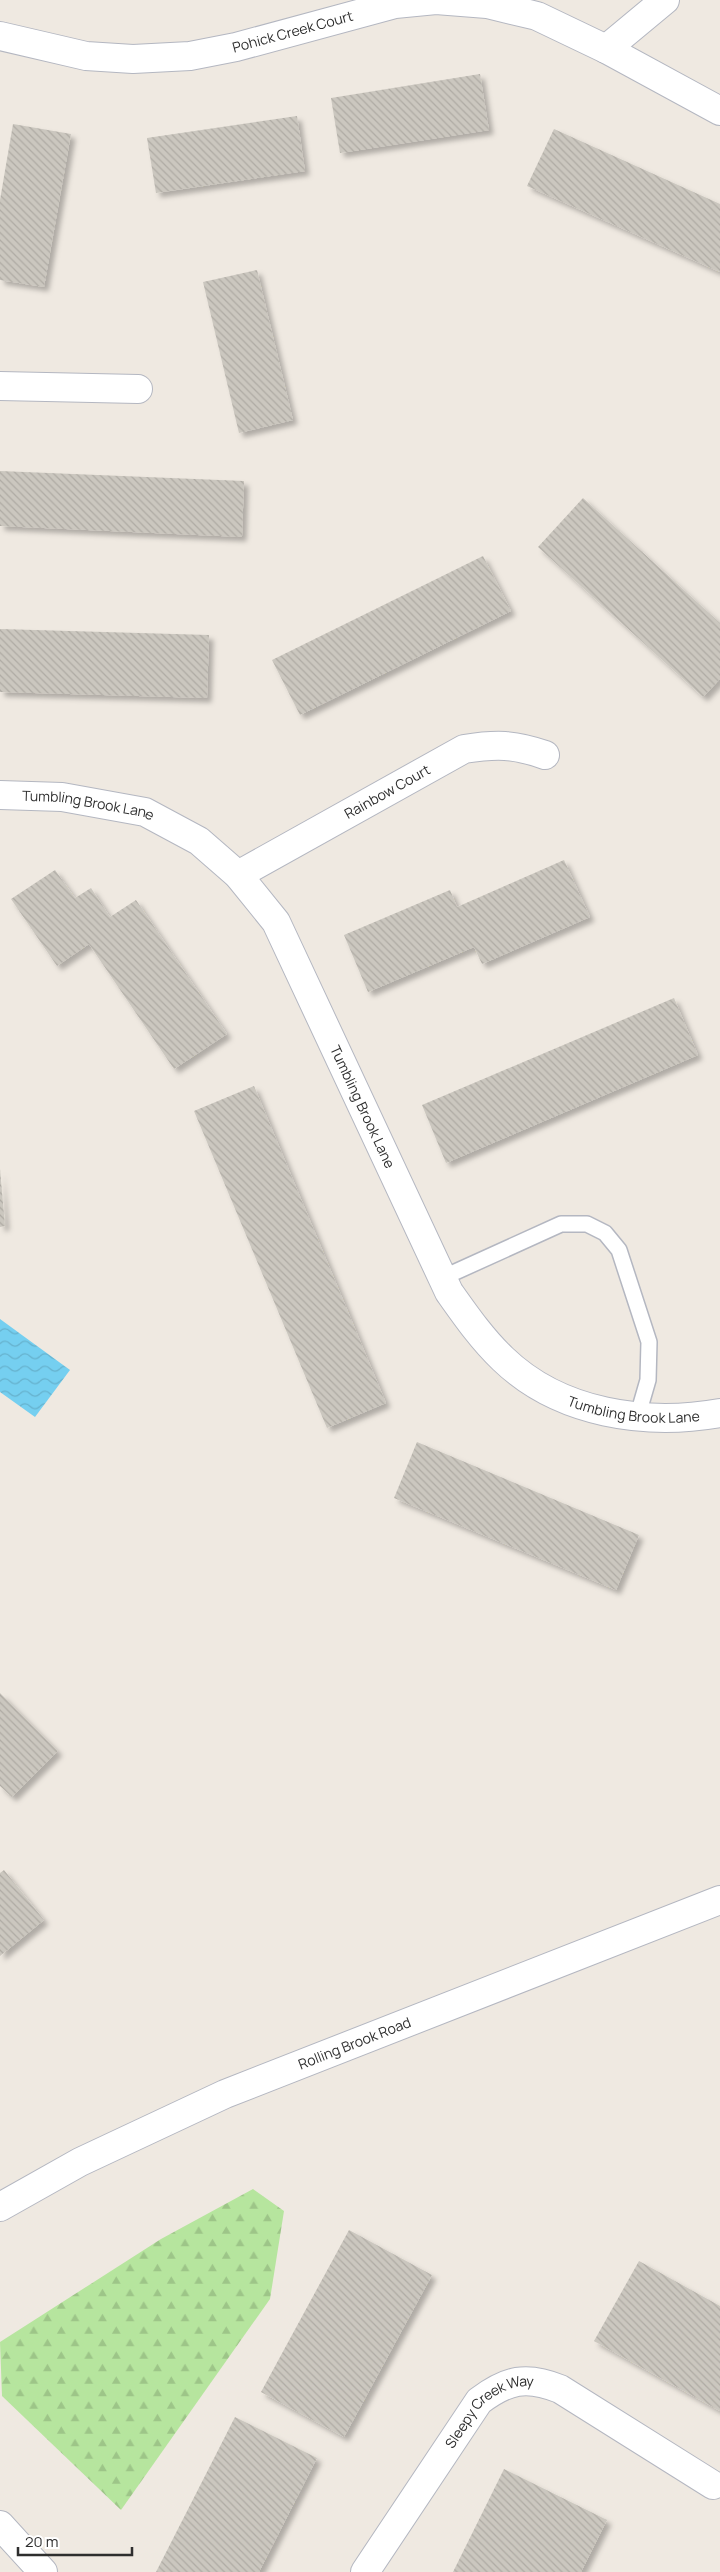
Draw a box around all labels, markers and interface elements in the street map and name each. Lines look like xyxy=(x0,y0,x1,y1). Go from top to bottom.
street label: Pohick Creek Court xyxy=(230,6,355,57)
street label: Rainbow Court xyxy=(341,760,434,823)
street label: Tumbling Brook Lane xyxy=(22,786,158,824)
street label: Tumbling Brook Lane xyxy=(326,1042,400,1171)
street label: Tumbling Brook Lane xyxy=(565,1391,700,1427)
street label: Rolling Brook Road xyxy=(295,2012,413,2073)
street label: Sleepy Creek Way xyxy=(440,2371,535,2452)
scale bar xyxy=(18,2524,131,2556)
text: 20 m xyxy=(25,2531,58,2552)

